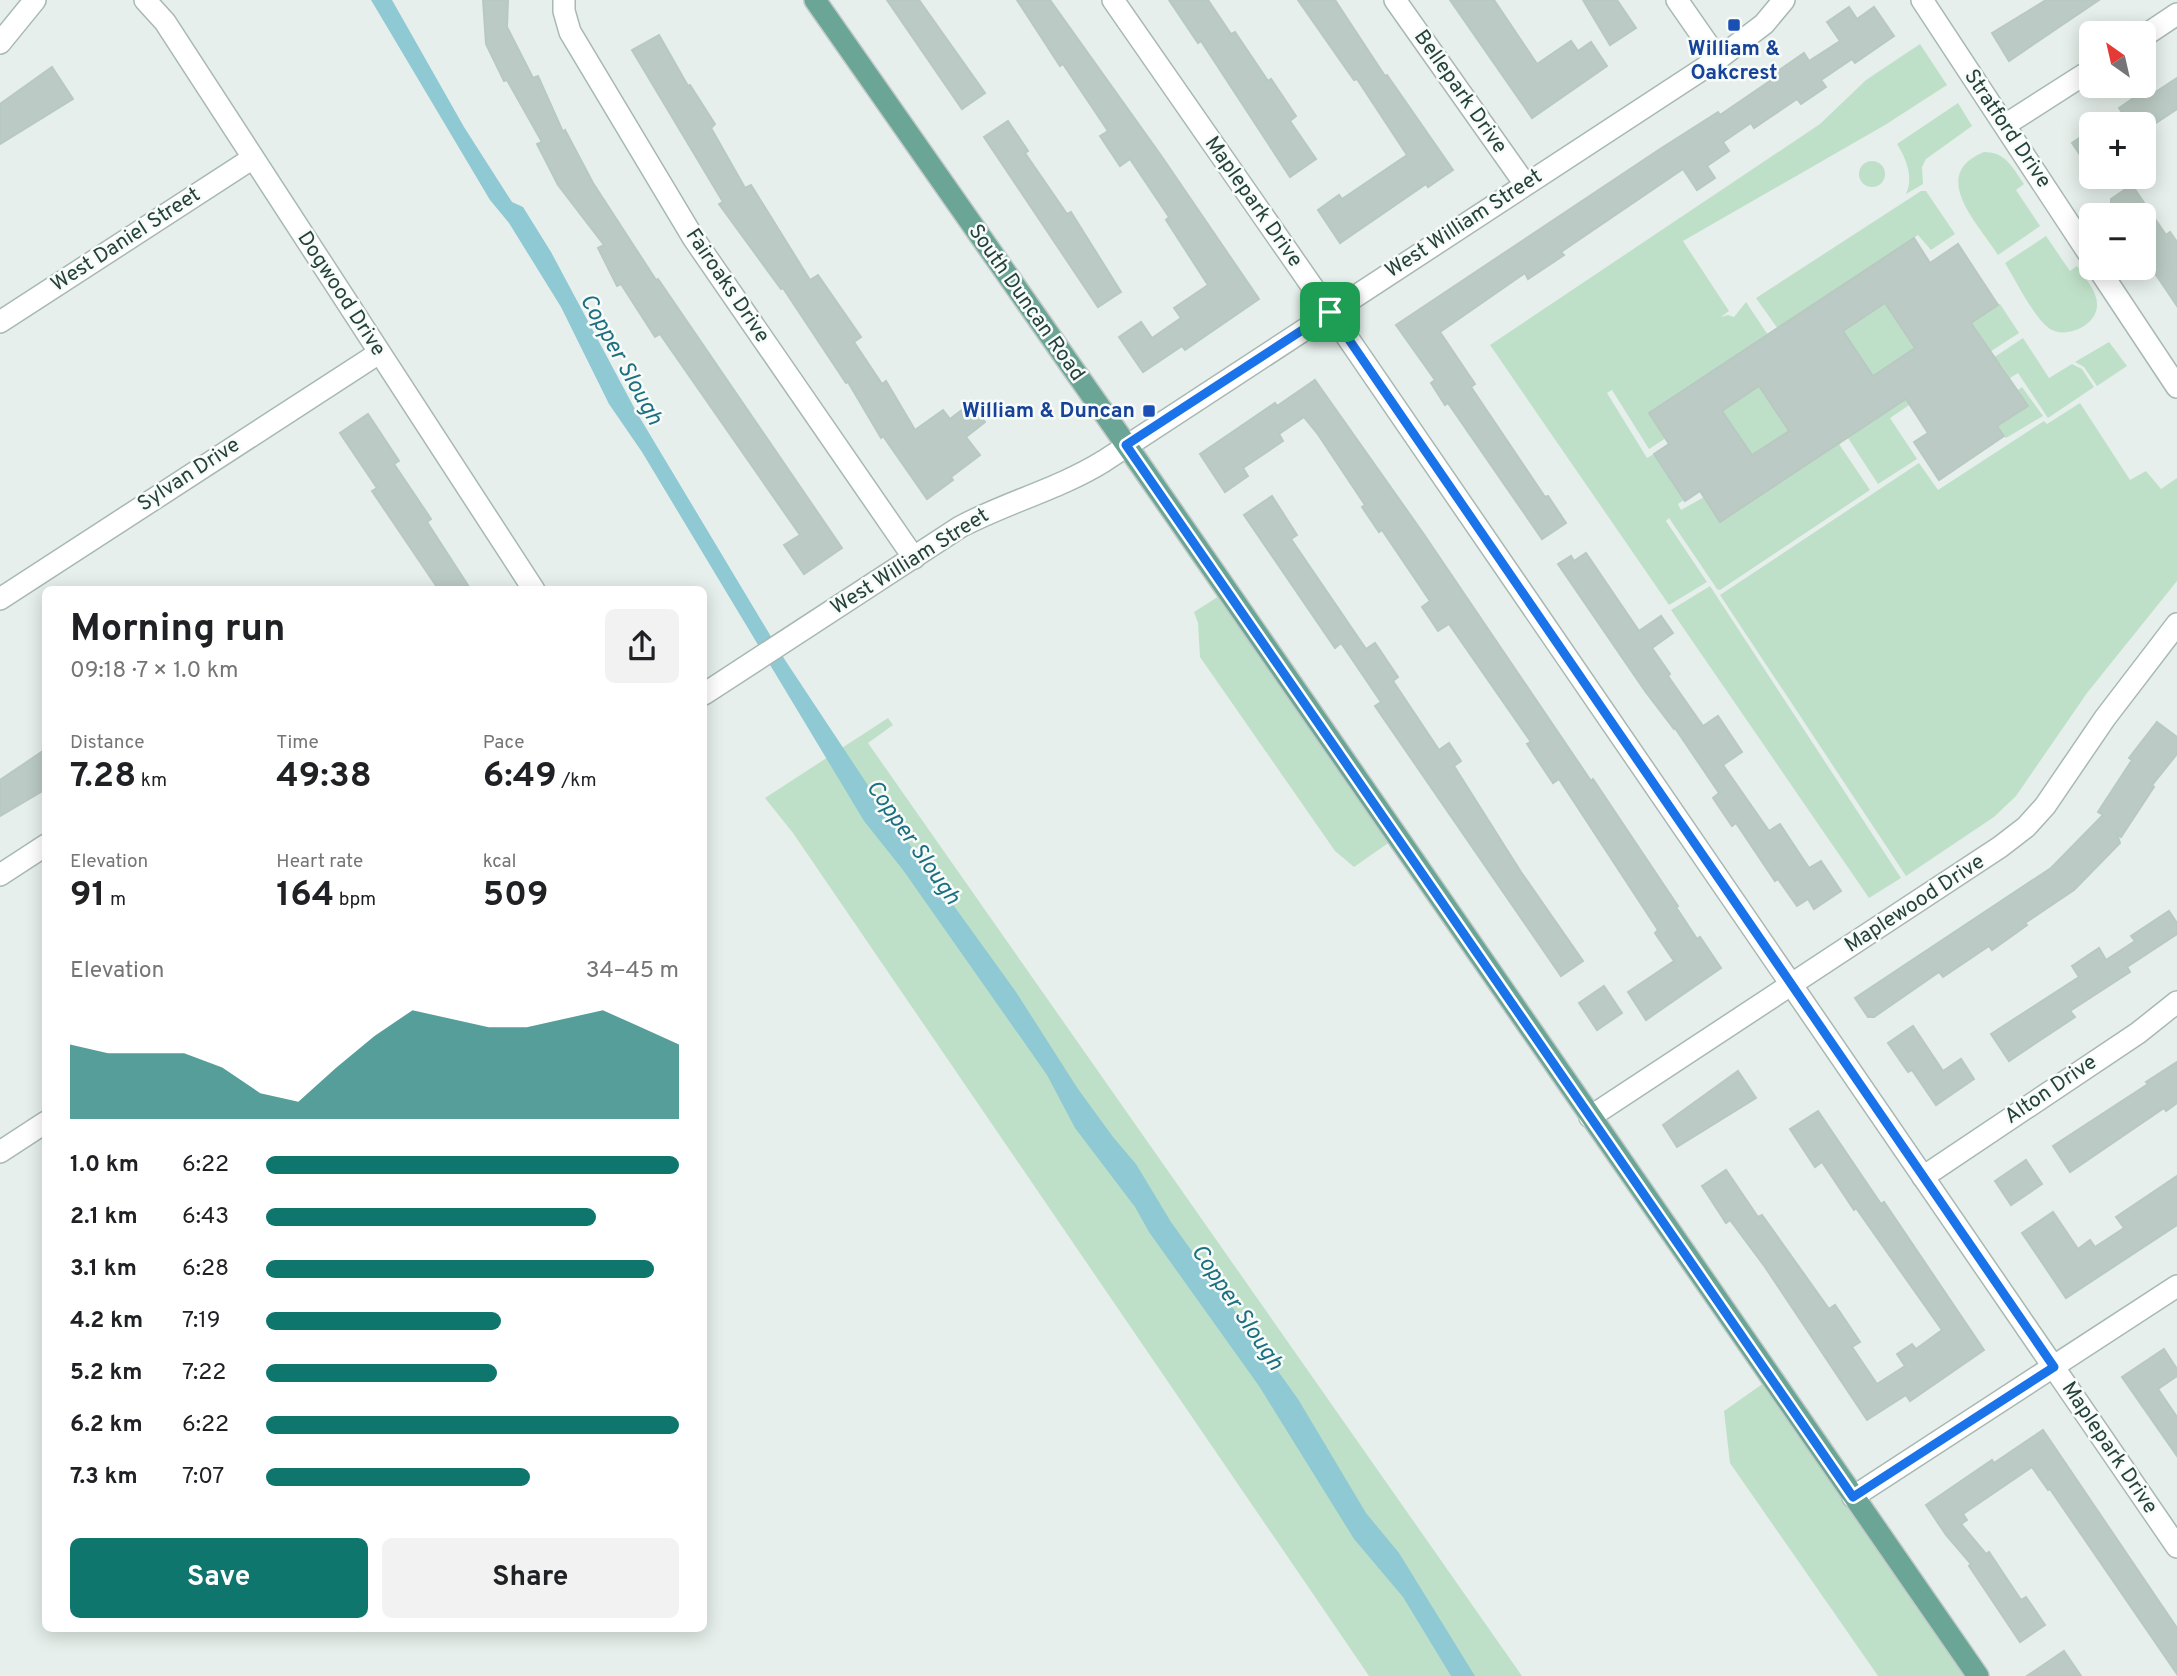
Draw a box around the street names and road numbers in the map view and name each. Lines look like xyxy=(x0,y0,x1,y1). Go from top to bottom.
street label: Bellepark Drive xyxy=(1407,25,1513,159)
street label: Stratford Drive xyxy=(1957,64,2057,194)
street label: Maplepark Drive xyxy=(1198,131,1308,273)
street label: West William Street xyxy=(1381,163,1547,285)
street label: West Daniel Street xyxy=(46,182,206,298)
street label: South Duncan Road xyxy=(962,219,1090,387)
street label: Fairoaks Drive xyxy=(679,224,775,348)
street label: Dogwood Drive xyxy=(291,227,391,361)
street label: Sylvan Drive xyxy=(133,432,245,518)
street label: West William Street xyxy=(826,502,994,622)
street label: Maplewood Drive xyxy=(1840,849,1990,959)
street label: Alton Drive xyxy=(2000,1049,2102,1131)
street label: Maplepark Drive xyxy=(2055,1377,2163,1519)

